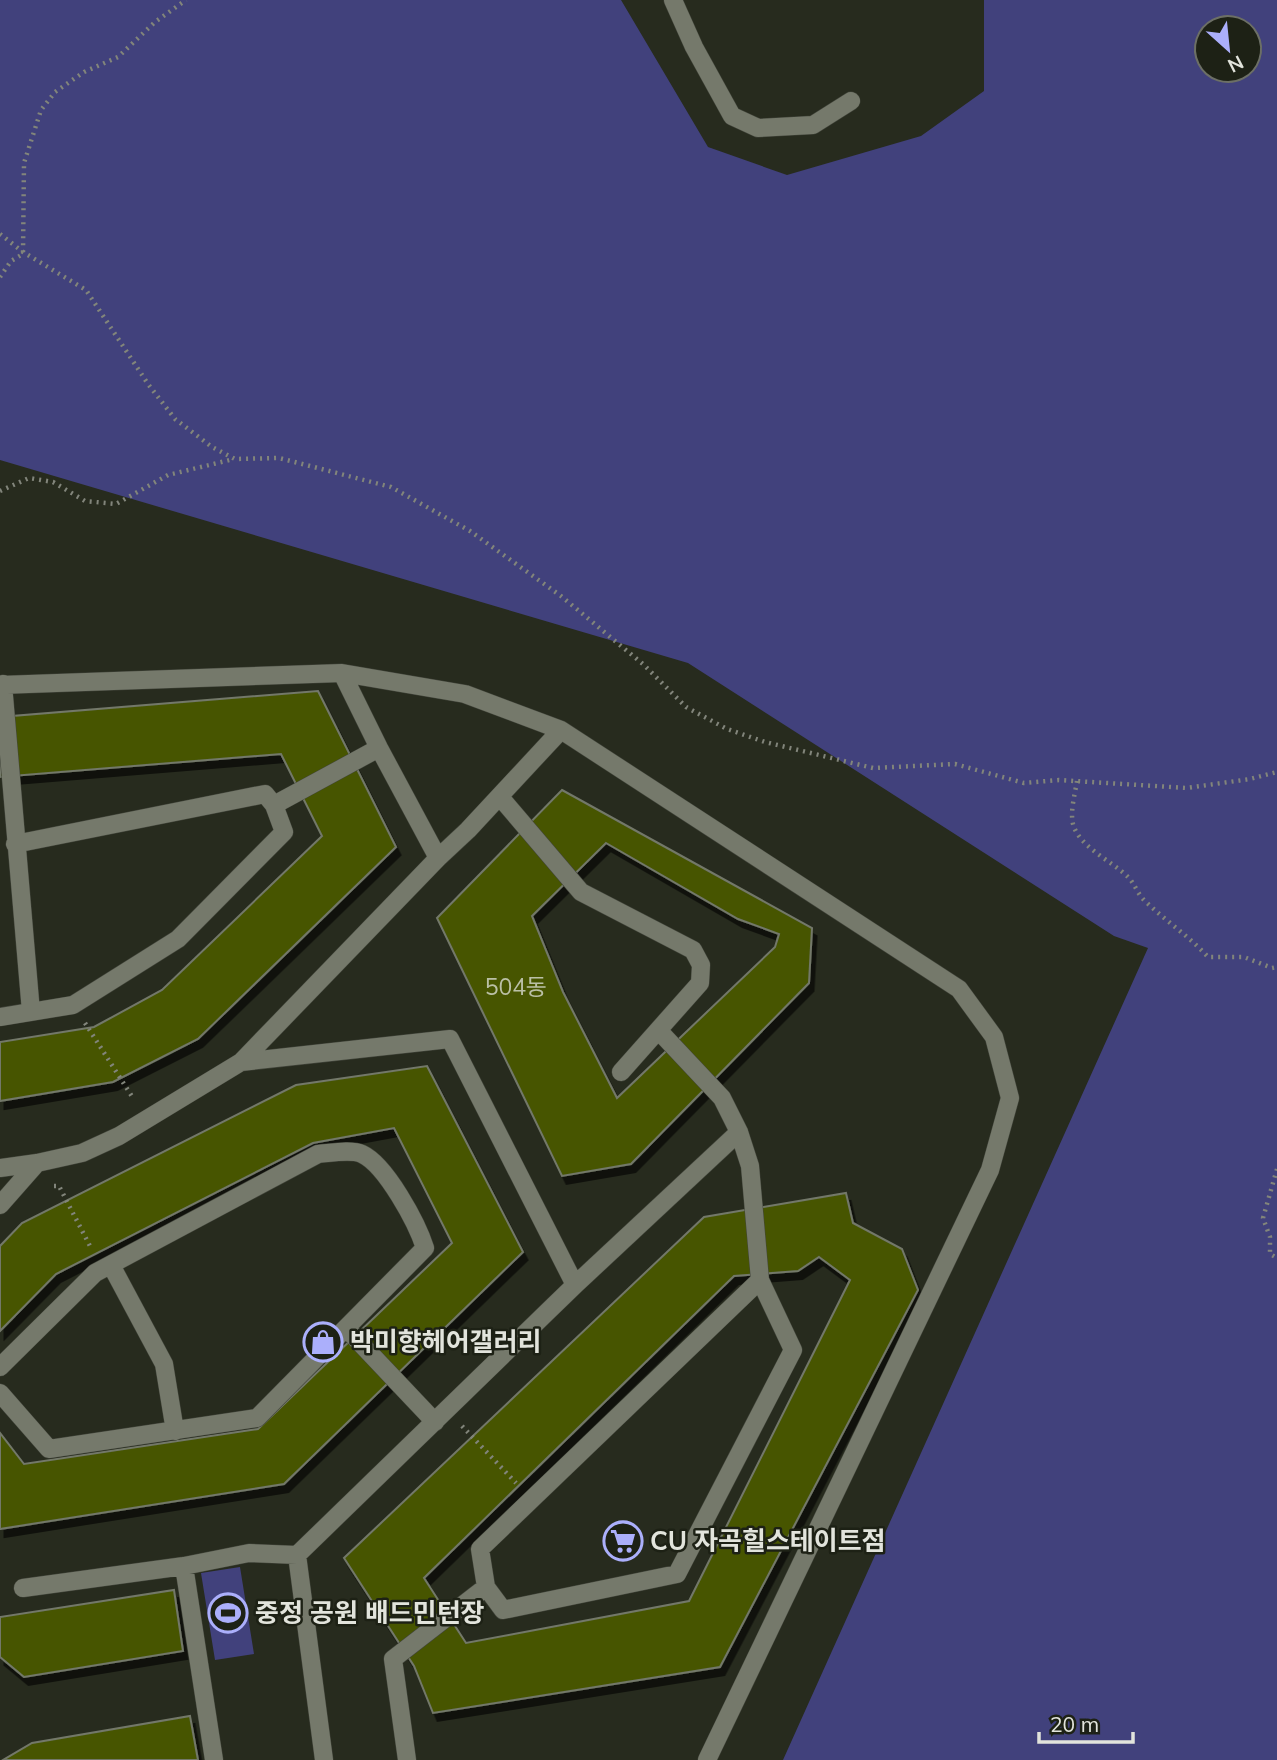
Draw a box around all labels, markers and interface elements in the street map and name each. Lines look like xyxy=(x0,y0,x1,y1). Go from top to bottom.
north arrow xyxy=(1193,14,1263,84)
text: N xyxy=(1224,50,1248,78)
house number: 504동 xyxy=(485,972,547,1001)
shop icon: 박미향헤어갤러리 xyxy=(302,1321,344,1363)
place label: 박미향헤어갤러리 xyxy=(350,1325,541,1358)
supermarket icon: CU 자곡힐스테이트점 xyxy=(602,1520,644,1562)
place label: CU 자곡힐스테이트점 xyxy=(650,1524,886,1557)
sports icon: 중정 공원 배드민턴장 xyxy=(207,1592,249,1634)
place label: 중정 공원 배드민턴장 xyxy=(255,1596,485,1629)
scale bar xyxy=(1039,1700,1134,1744)
text: 20 m xyxy=(1050,1711,1099,1737)

